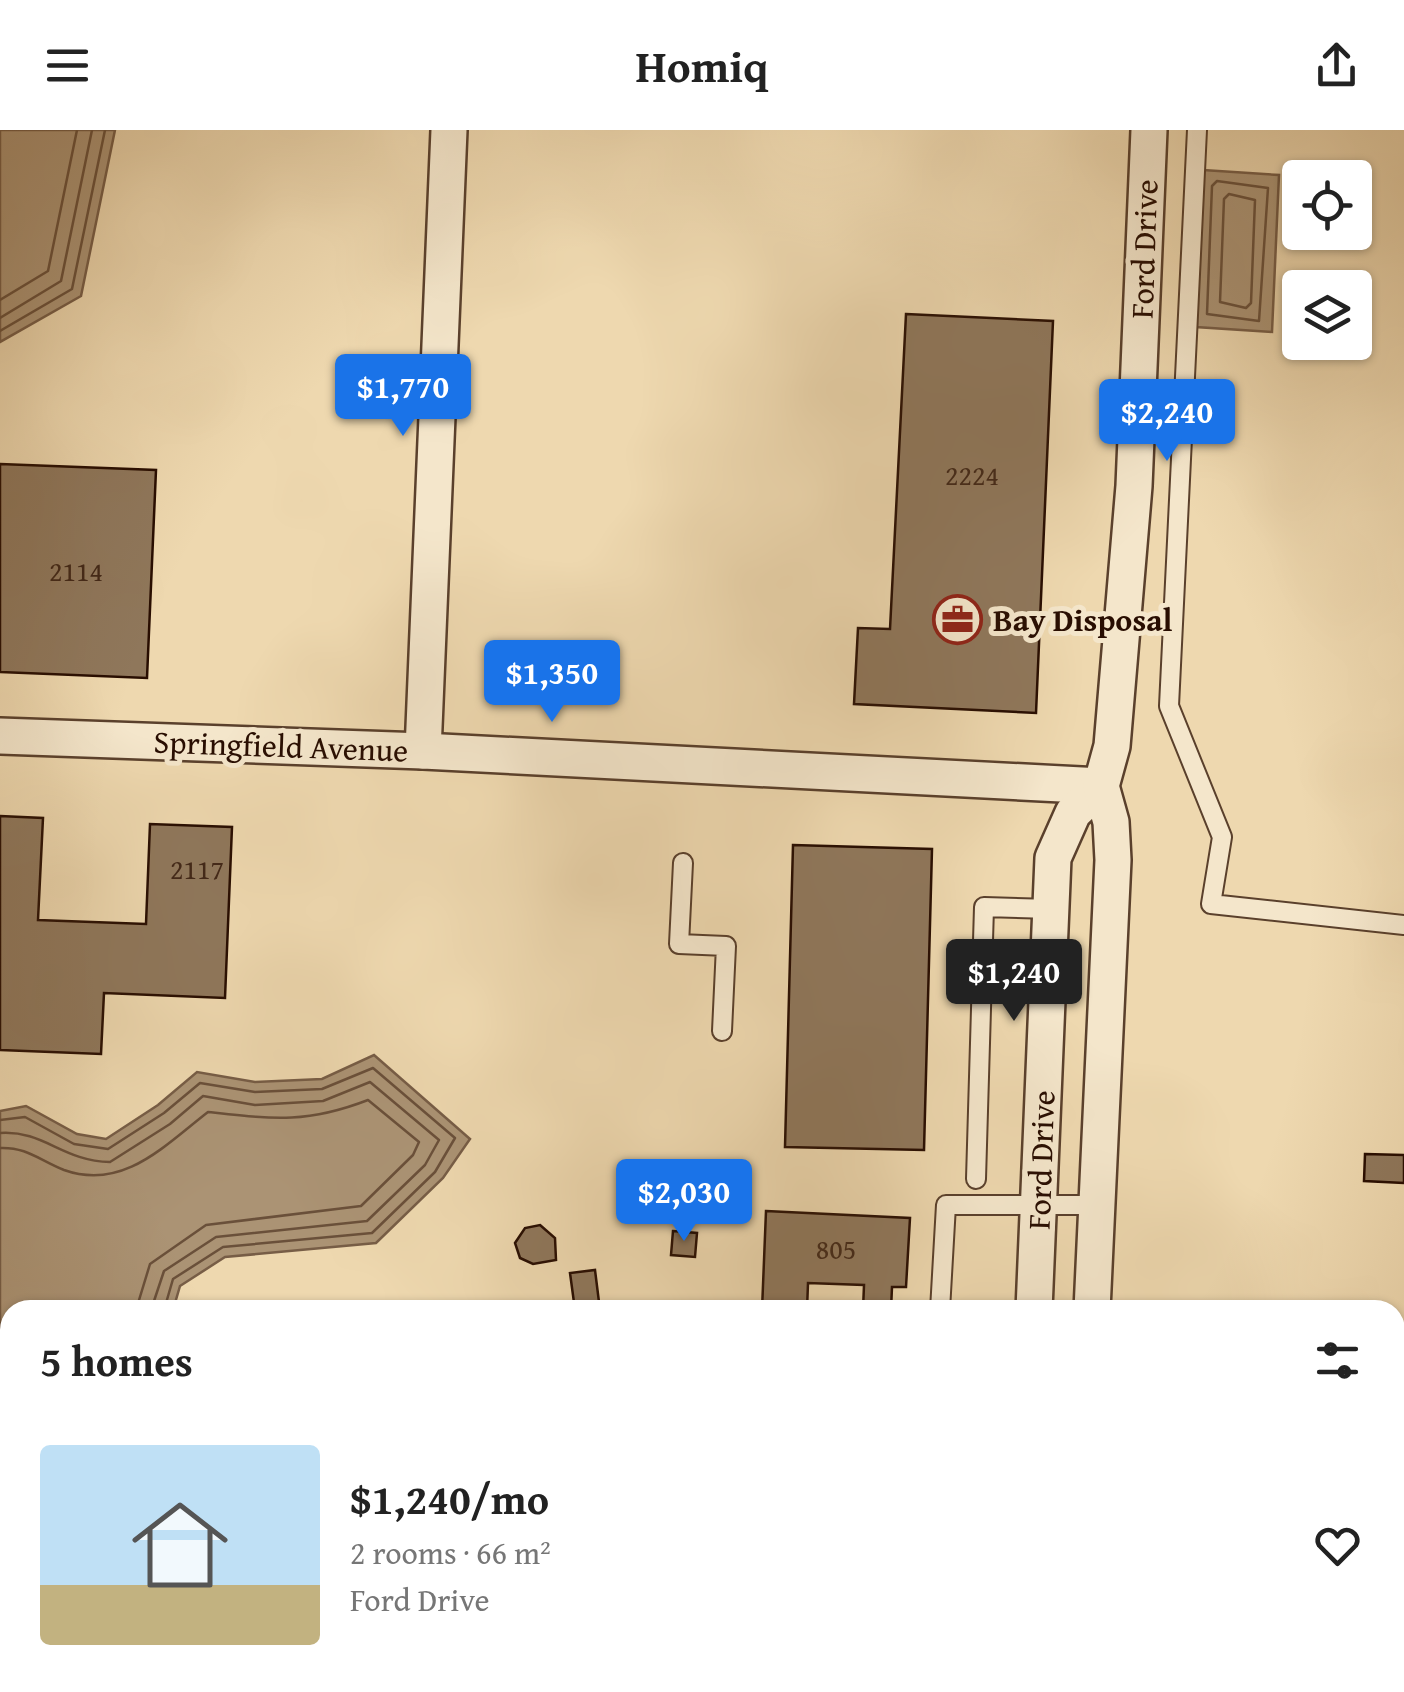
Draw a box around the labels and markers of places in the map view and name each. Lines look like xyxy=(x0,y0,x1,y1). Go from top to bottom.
pin: $1,770 xyxy=(322,354,484,439)
pin: $2,240 xyxy=(1086,379,1248,464)
office icon: Bay Disposal xyxy=(932,594,984,646)
place label: Bay Disposal xyxy=(993,596,1173,643)
pin: $1,350 xyxy=(471,640,633,725)
pin: $1,240 xyxy=(933,939,1095,1024)
pin: $2,030 xyxy=(603,1159,765,1244)

